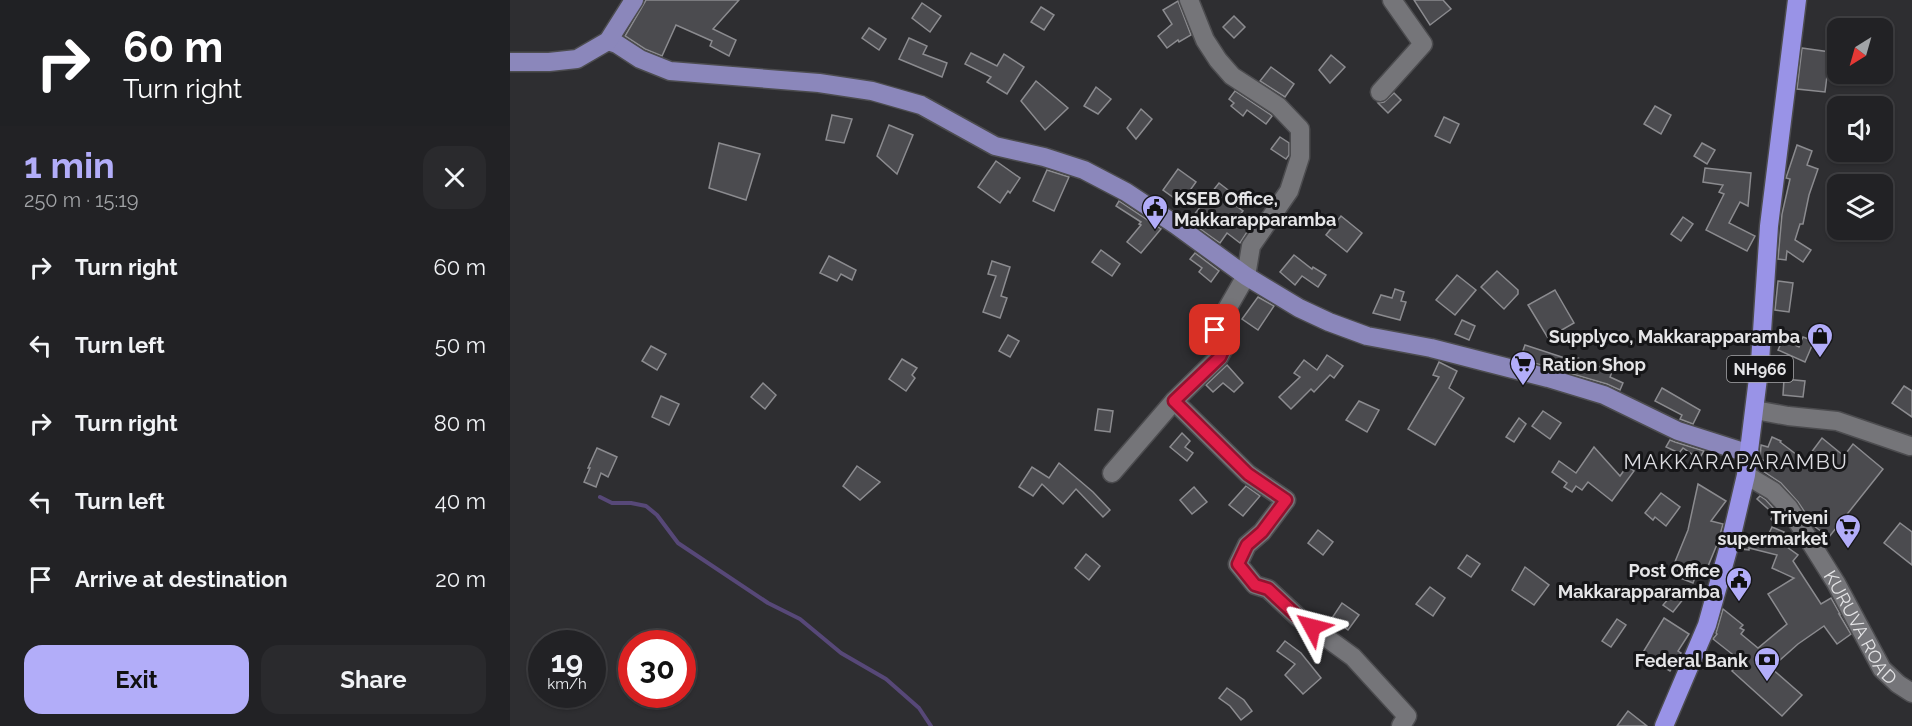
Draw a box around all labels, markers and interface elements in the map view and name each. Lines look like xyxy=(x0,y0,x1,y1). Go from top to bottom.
north arrow xyxy=(1827,18,1893,84)
map controls xyxy=(1827,18,1893,240)
text: 60 m xyxy=(123,23,223,72)
icon: right xyxy=(24,24,102,102)
text: Turn right xyxy=(123,73,242,104)
button: sound xyxy=(1827,96,1893,162)
text: 1 min xyxy=(24,144,115,186)
button: close xyxy=(423,146,486,209)
button: layers xyxy=(1827,174,1893,240)
text: 250 m · 15:19 xyxy=(24,188,139,212)
place label: KSEB Office, Makkarapparamba xyxy=(1174,188,1336,230)
public building icon: KSEB Office, Makkarapparamba xyxy=(1140,193,1170,231)
icon: right xyxy=(24,251,57,284)
text: Turn right xyxy=(75,254,178,280)
text: 60 m xyxy=(433,254,486,280)
pin xyxy=(1189,304,1240,355)
icon: arrive xyxy=(1198,313,1231,346)
shop icon: Supplyco, Makkarapparamba xyxy=(1805,321,1835,359)
place label: Supplyco, Makkarapparamba xyxy=(1549,326,1800,347)
icon: left xyxy=(24,329,57,362)
text: Turn left xyxy=(75,332,165,358)
text: 50 m xyxy=(435,332,486,358)
supermarket icon: Ration Shop xyxy=(1508,349,1538,387)
place label: Ration Shop xyxy=(1542,354,1646,375)
road number: NH966 xyxy=(1727,356,1793,382)
icon: right xyxy=(24,407,57,440)
text: Turn right xyxy=(75,410,178,436)
text: 80 m xyxy=(434,410,486,436)
district label: MAKKARAPARAMBU xyxy=(1624,449,1848,474)
icon: left xyxy=(24,485,57,518)
text: Turn left xyxy=(75,488,165,514)
text: 40 m xyxy=(435,488,486,514)
place label: Triveni supermarket xyxy=(1718,507,1828,549)
supermarket icon: Triveni supermarket xyxy=(1833,512,1863,550)
place label: Post Office Makkarapparamba xyxy=(1558,560,1720,602)
icon: arrive xyxy=(24,563,57,596)
public building icon: Post Office Makkarapparamba xyxy=(1724,565,1754,603)
text: Arrive at destination xyxy=(75,566,288,592)
text: 20 m xyxy=(435,566,486,592)
street label: KURUVA ROAD xyxy=(1820,566,1902,688)
position arrow xyxy=(1280,595,1344,659)
speed limit sign: 30 xyxy=(618,630,696,708)
text: 19 xyxy=(551,644,583,679)
button: Exit xyxy=(24,645,249,714)
button: Share xyxy=(261,645,486,714)
bank icon: Federal Bank xyxy=(1752,645,1782,683)
place label: Federal Bank xyxy=(1635,650,1749,671)
text: km/h xyxy=(547,675,587,693)

